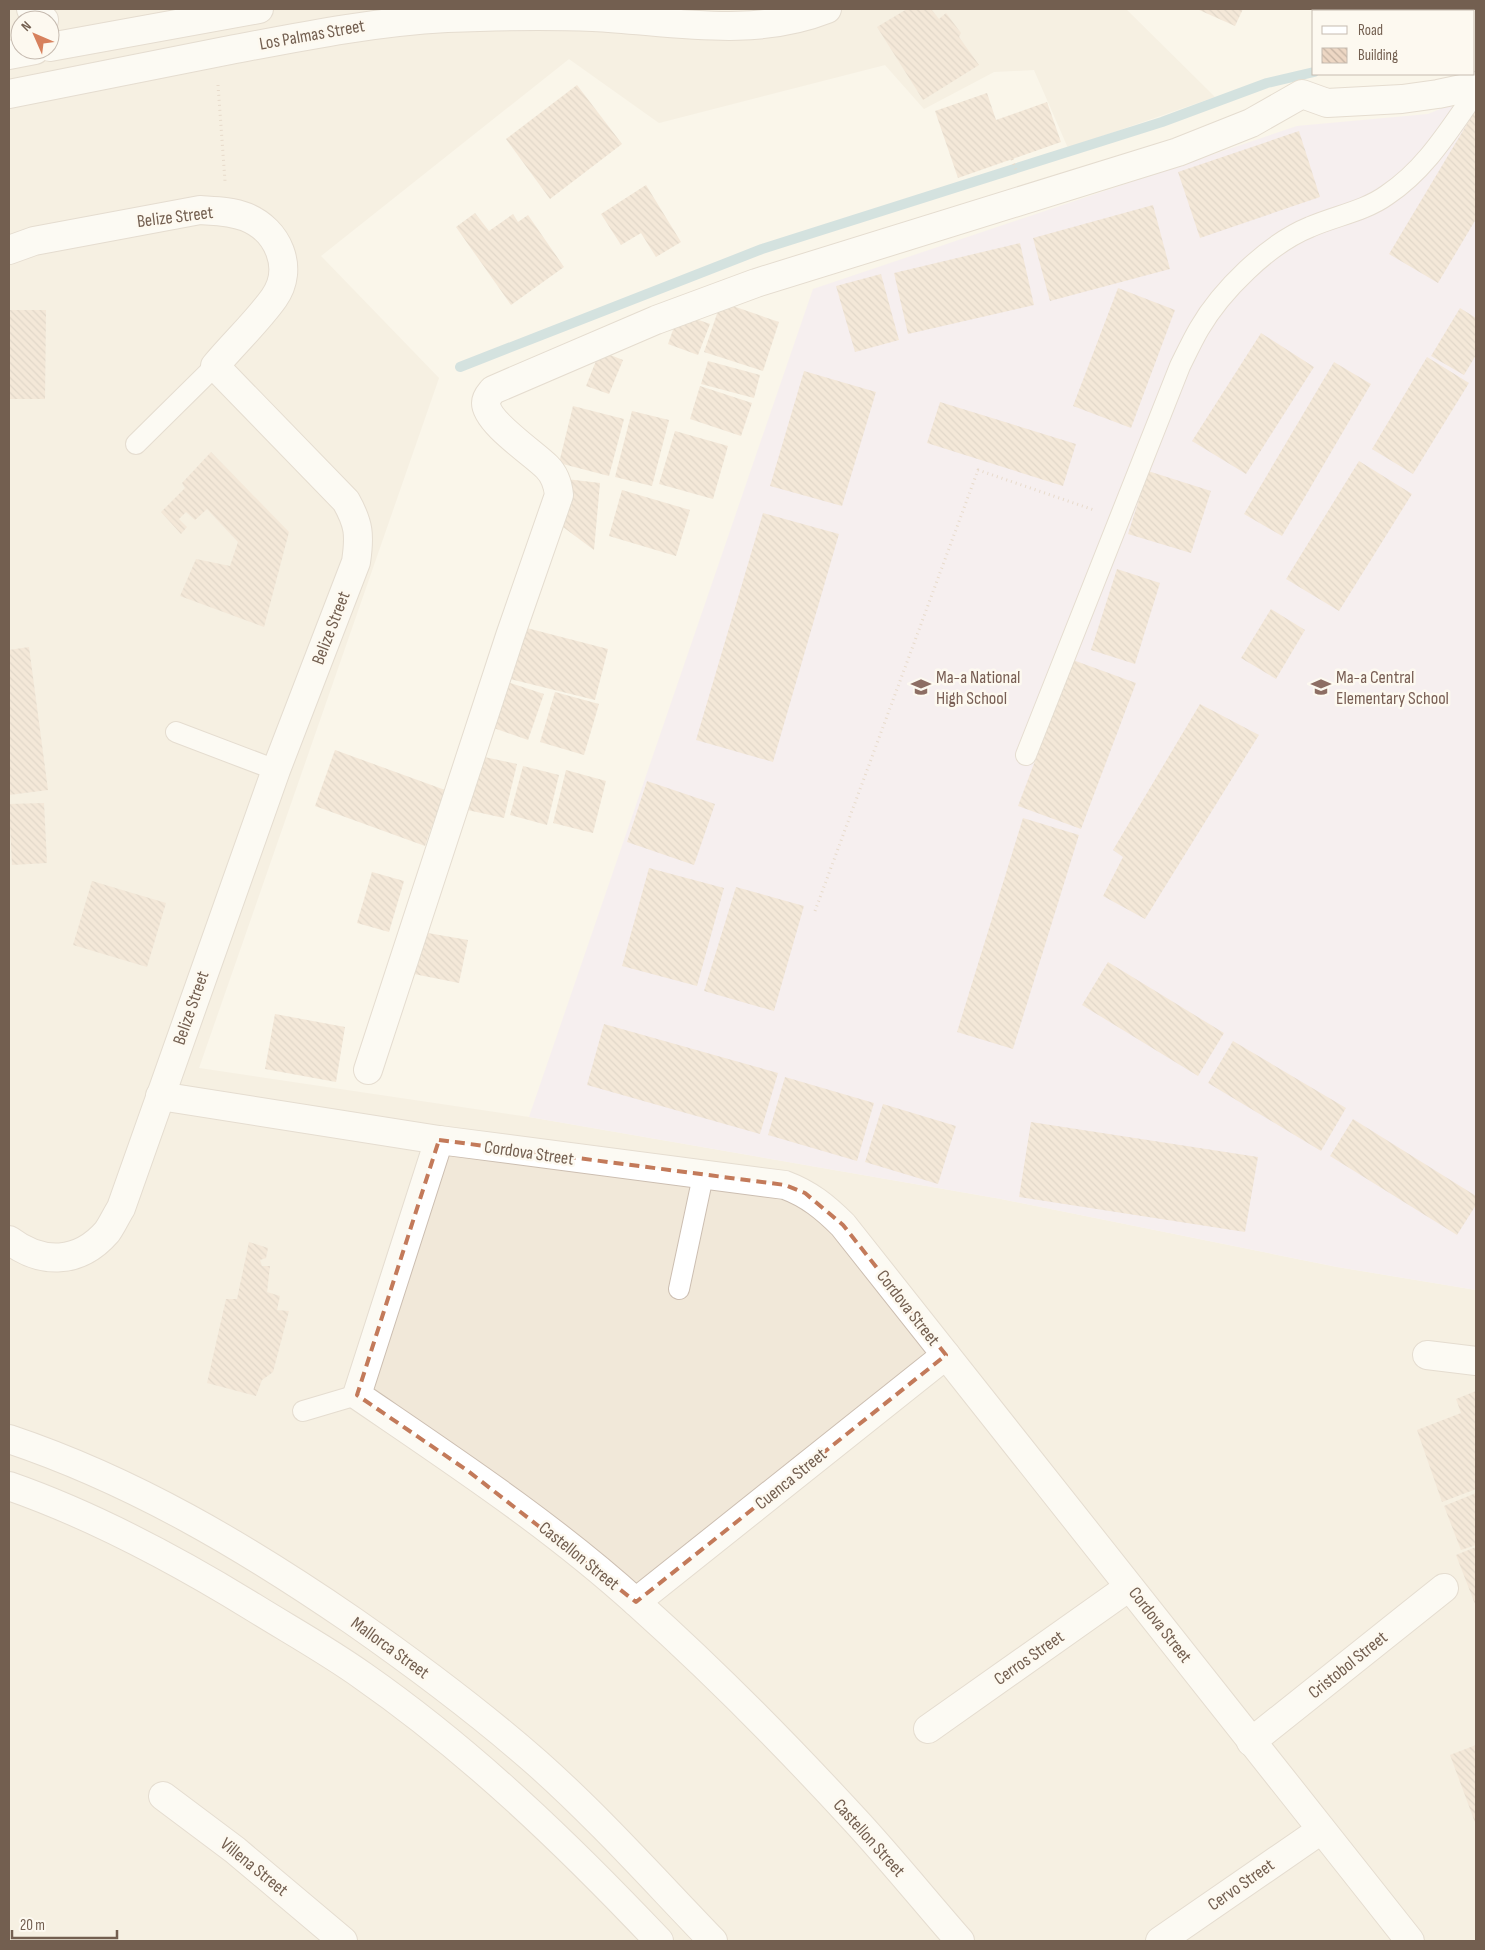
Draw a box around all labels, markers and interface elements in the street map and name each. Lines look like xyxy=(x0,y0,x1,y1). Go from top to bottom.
north arrow xyxy=(10,10,60,60)
legend xyxy=(1312,10,1475,75)
street label: Los Palmas Street xyxy=(258,15,367,55)
text: N xyxy=(18,18,35,35)
text: Road xyxy=(1358,21,1383,40)
text: Building xyxy=(1358,46,1398,65)
street label: Belize Street xyxy=(136,202,215,232)
street label: Belize Street xyxy=(307,588,355,668)
place label: Ma-a National High School xyxy=(936,667,1020,709)
place label: Ma-a Central Elementary School xyxy=(1336,667,1449,709)
school or university icon: Ma-a National High School xyxy=(910,676,932,698)
school or university icon: Ma-a Central Elementary School xyxy=(1310,676,1332,698)
street label: Belize Street xyxy=(169,968,214,1048)
street label: Cordova Street xyxy=(483,1136,576,1170)
street label: Cordova Street xyxy=(872,1266,944,1350)
street label: Cuenca Street xyxy=(751,1444,831,1514)
street label: Castellon Street xyxy=(535,1517,624,1595)
street label: Cordova Street xyxy=(1124,1583,1196,1667)
street label: Mallorca Street xyxy=(347,1613,434,1684)
street label: Cerros Street xyxy=(990,1626,1068,1690)
street label: Cristobol Street xyxy=(1304,1626,1392,1703)
street label: Castellon Street xyxy=(829,1795,910,1881)
street label: Villena Street xyxy=(216,1833,292,1901)
street label: Cervo Street xyxy=(1204,1854,1279,1915)
scale bar xyxy=(12,1908,118,1940)
text: 20 m xyxy=(20,1916,45,1935)

